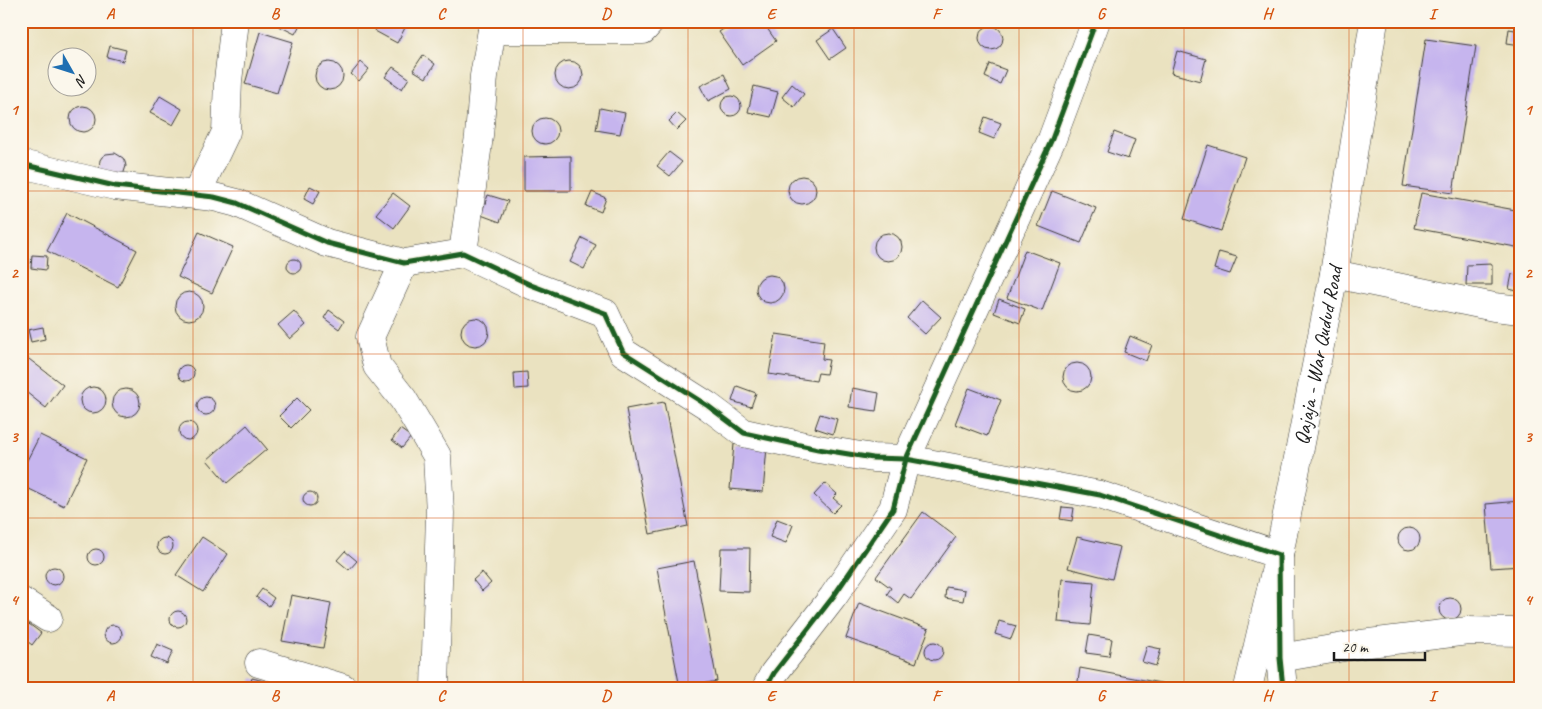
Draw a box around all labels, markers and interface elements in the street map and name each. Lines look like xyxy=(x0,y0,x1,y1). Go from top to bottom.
text: A xyxy=(106,4,116,24)
text: B xyxy=(271,4,281,24)
text: C xyxy=(437,4,447,24)
text: D xyxy=(601,4,612,24)
text: E xyxy=(767,4,778,24)
text: F xyxy=(932,4,943,24)
text: G xyxy=(1097,4,1107,24)
text: H xyxy=(1262,4,1274,24)
text: I xyxy=(1429,4,1439,24)
north arrow xyxy=(48,48,98,98)
text: N xyxy=(71,71,91,90)
text: 1 xyxy=(10,100,19,120)
text: 1 xyxy=(1524,100,1533,120)
street label: Qajaja - War Qudud Road xyxy=(1288,261,1349,447)
text: 2 xyxy=(10,263,19,283)
text: 2 xyxy=(1524,263,1533,283)
text: 3 xyxy=(10,427,19,447)
text: 3 xyxy=(1524,427,1533,447)
text: 4 xyxy=(10,590,19,610)
text: 4 xyxy=(1524,590,1533,610)
scale bar xyxy=(1334,629,1426,661)
text: 20 m xyxy=(1342,638,1369,657)
text: A xyxy=(106,686,116,706)
text: B xyxy=(271,686,281,706)
text: C xyxy=(437,686,447,706)
text: D xyxy=(601,686,612,706)
text: E xyxy=(767,686,778,706)
text: F xyxy=(932,686,943,706)
text: G xyxy=(1097,686,1107,706)
text: H xyxy=(1262,686,1274,706)
text: I xyxy=(1429,686,1439,706)

